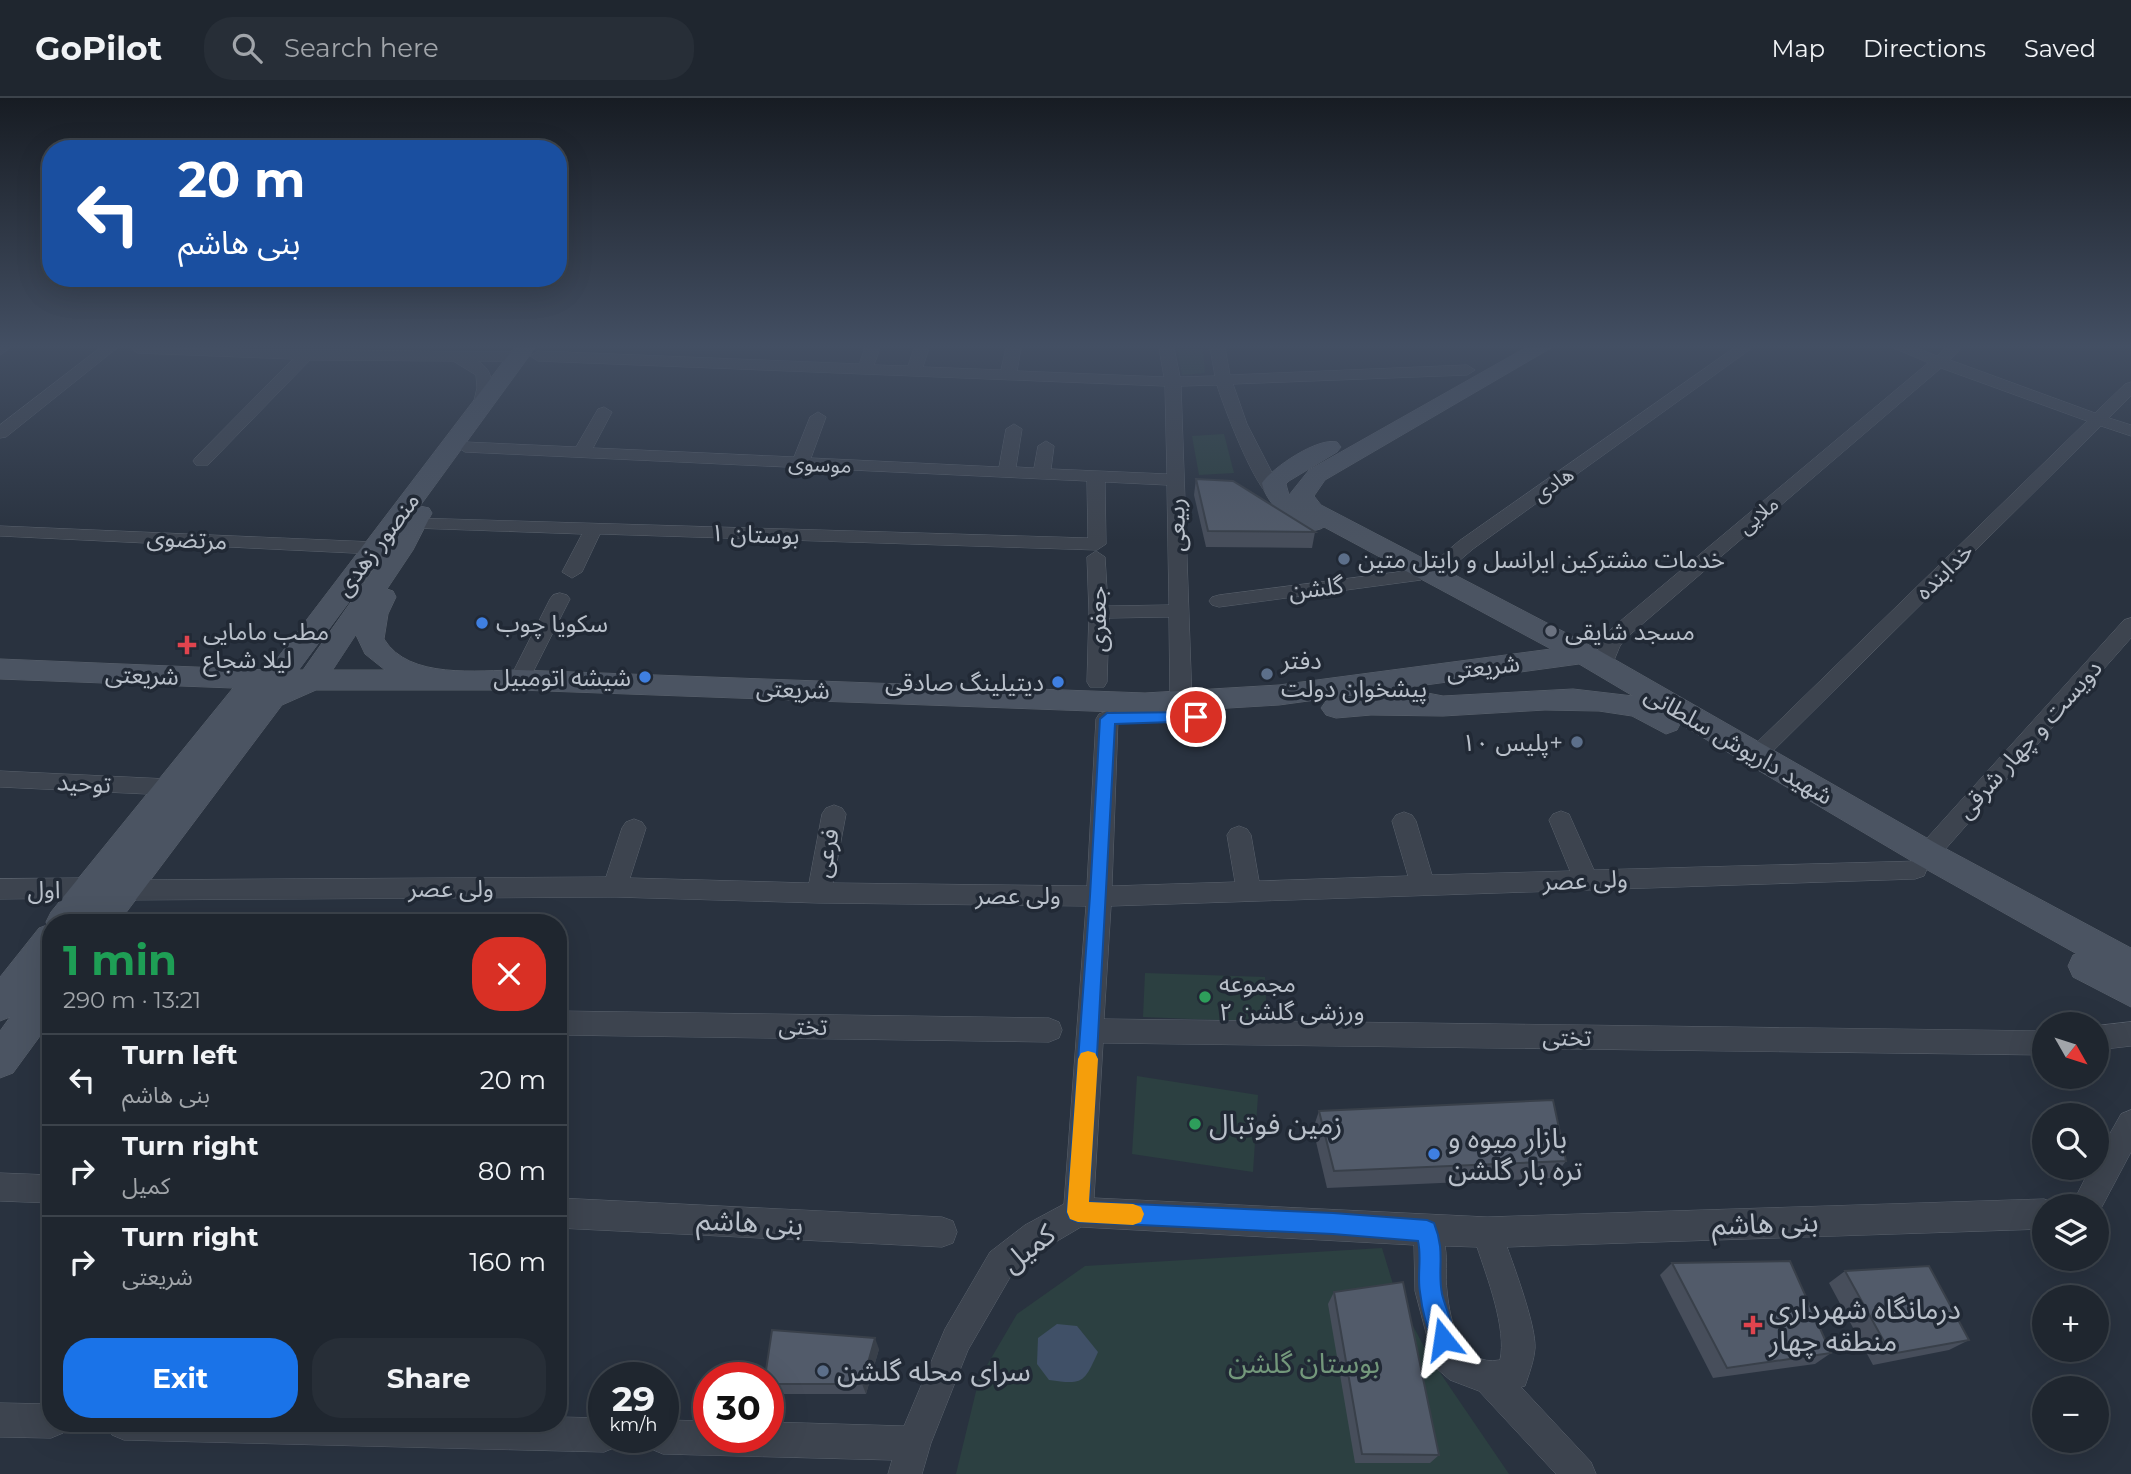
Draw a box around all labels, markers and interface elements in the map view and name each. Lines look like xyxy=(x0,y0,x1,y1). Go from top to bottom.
search box xyxy=(204,17,694,80)
text: GoPilot xyxy=(35,28,162,68)
icon: search xyxy=(228,29,266,67)
text: Search here xyxy=(284,32,439,64)
text: Map xyxy=(1772,34,1825,63)
text: Directions xyxy=(1863,34,1986,63)
text: Saved xyxy=(2024,34,2096,63)
text: 20 m xyxy=(178,150,305,209)
icon: left xyxy=(63,168,154,259)
text: بنی هاشم xyxy=(178,223,300,262)
street label: موسوی xyxy=(788,450,852,478)
street label: هادی xyxy=(1528,461,1578,507)
street label: منصور زهدی xyxy=(329,486,425,602)
street label: ملایی xyxy=(1733,491,1783,539)
street label: ربیعی xyxy=(1161,498,1191,552)
street label: بوستان ۱ xyxy=(710,518,800,550)
street label: مرتضوی xyxy=(146,522,228,556)
street label: خدابنده xyxy=(1909,536,1979,606)
place label: خدمات مشترکین ایرانسل و رایتل متین xyxy=(1358,545,1725,574)
marker: خدمات مشترکین ایرانسل و رایتل متین xyxy=(1336,551,1352,567)
street label: گلشن xyxy=(1287,570,1346,606)
street label: جعفری xyxy=(1083,586,1112,652)
place label: سکویا چوب xyxy=(496,609,608,639)
marker: سکویا چوب xyxy=(474,615,490,631)
place label: مطب مامایی لیلا شجاع xyxy=(203,617,329,677)
place label: مسجد شایقی xyxy=(1565,617,1695,646)
marker: مسجد شایقی xyxy=(1543,623,1559,639)
marker: مطب مامایی لیلا شجاع xyxy=(177,635,197,655)
place label: دفتر پیشخوان دولت xyxy=(1280,646,1427,704)
street label: شریعتی xyxy=(1445,648,1521,686)
street label: دویست و چهار شرقی xyxy=(1950,654,2109,825)
street label: شریعتی xyxy=(105,659,179,691)
place label: شیشه اتومبیل xyxy=(493,663,631,692)
marker: دفتر پیشخوان دولت xyxy=(1259,666,1275,682)
place label: دیتیلینگ صادقی xyxy=(885,668,1044,697)
marker: شیشه اتومبیل xyxy=(637,669,653,685)
street label: شریعتی xyxy=(756,673,830,705)
marker: دیتیلینگ صادقی xyxy=(1050,674,1066,690)
street label: شهید داریوش سلطانی xyxy=(1640,679,1838,811)
pin xyxy=(1166,687,1226,747)
icon: arrive xyxy=(1177,698,1215,736)
place label: پلیس ۱۰+ xyxy=(1462,728,1563,758)
marker: پلیس ۱۰+ xyxy=(1569,734,1585,750)
street label: توحید xyxy=(56,767,112,799)
street label: فرعی xyxy=(807,826,845,880)
street label: ولی عصر xyxy=(1541,864,1628,896)
street label: ولی عصر xyxy=(407,874,494,903)
street label: اول xyxy=(27,875,61,904)
street label: ولی عصر xyxy=(974,881,1061,910)
text: 1 min xyxy=(63,934,177,986)
button: close xyxy=(472,937,546,1011)
place label: مجموعه ورزشی گلشن ۲ xyxy=(1219,969,1364,1026)
text: 290 m · 13:21 xyxy=(63,986,201,1014)
marker: مجموعه ورزشی گلشن ۲ xyxy=(1197,989,1213,1005)
street label: تختی xyxy=(778,1011,828,1041)
north arrow xyxy=(2032,1012,2109,1088)
map controls xyxy=(2032,1012,2109,1453)
street label: تختی xyxy=(1542,1022,1592,1052)
text: Turn left xyxy=(122,1039,238,1071)
icon: left xyxy=(63,1061,101,1099)
text: 20 m xyxy=(480,1064,546,1096)
text: بنی هاشم xyxy=(122,1081,210,1109)
button: search xyxy=(2032,1103,2109,1180)
place label: زمین فوتبال xyxy=(1209,1107,1342,1141)
marker: زمین فوتبال xyxy=(1187,1116,1203,1132)
place label: بازار میوه و تره بار گلشن xyxy=(1448,1121,1583,1187)
text: Turn right xyxy=(122,1130,258,1162)
marker: بازار میوه و تره بار گلشن xyxy=(1426,1146,1442,1162)
icon: right xyxy=(63,1152,101,1190)
text: 80 m xyxy=(478,1155,546,1187)
text: کمیل xyxy=(122,1172,170,1200)
button: layers xyxy=(2032,1194,2109,1271)
street label: بنی هاشم xyxy=(695,1202,804,1247)
street label: بنی هاشم xyxy=(1711,1204,1819,1247)
street label: کمیل xyxy=(994,1216,1062,1279)
text: Turn right xyxy=(122,1221,258,1253)
icon: right xyxy=(63,1243,101,1281)
text: 160 m xyxy=(469,1246,546,1278)
text: شریعتی xyxy=(122,1263,193,1291)
button: + xyxy=(2032,1285,2109,1362)
place label: درمانگاه شهرداری منطقه چهار xyxy=(1768,1292,1961,1359)
position arrow xyxy=(1406,1302,1480,1376)
marker: درمانگاه شهرداری منطقه چهار xyxy=(1743,1315,1763,1335)
button: Exit xyxy=(63,1338,298,1418)
button: Share xyxy=(312,1338,546,1418)
park label: بوستان گلشن xyxy=(1228,1346,1380,1380)
place label: سرای محله گلشن xyxy=(837,1354,1031,1388)
speed limit sign: 30 xyxy=(693,1362,784,1453)
marker: سرای محله گلشن xyxy=(815,1363,831,1379)
button: − xyxy=(2032,1376,2109,1453)
text: 29 xyxy=(612,1377,655,1420)
text: km/h xyxy=(609,1414,658,1436)

